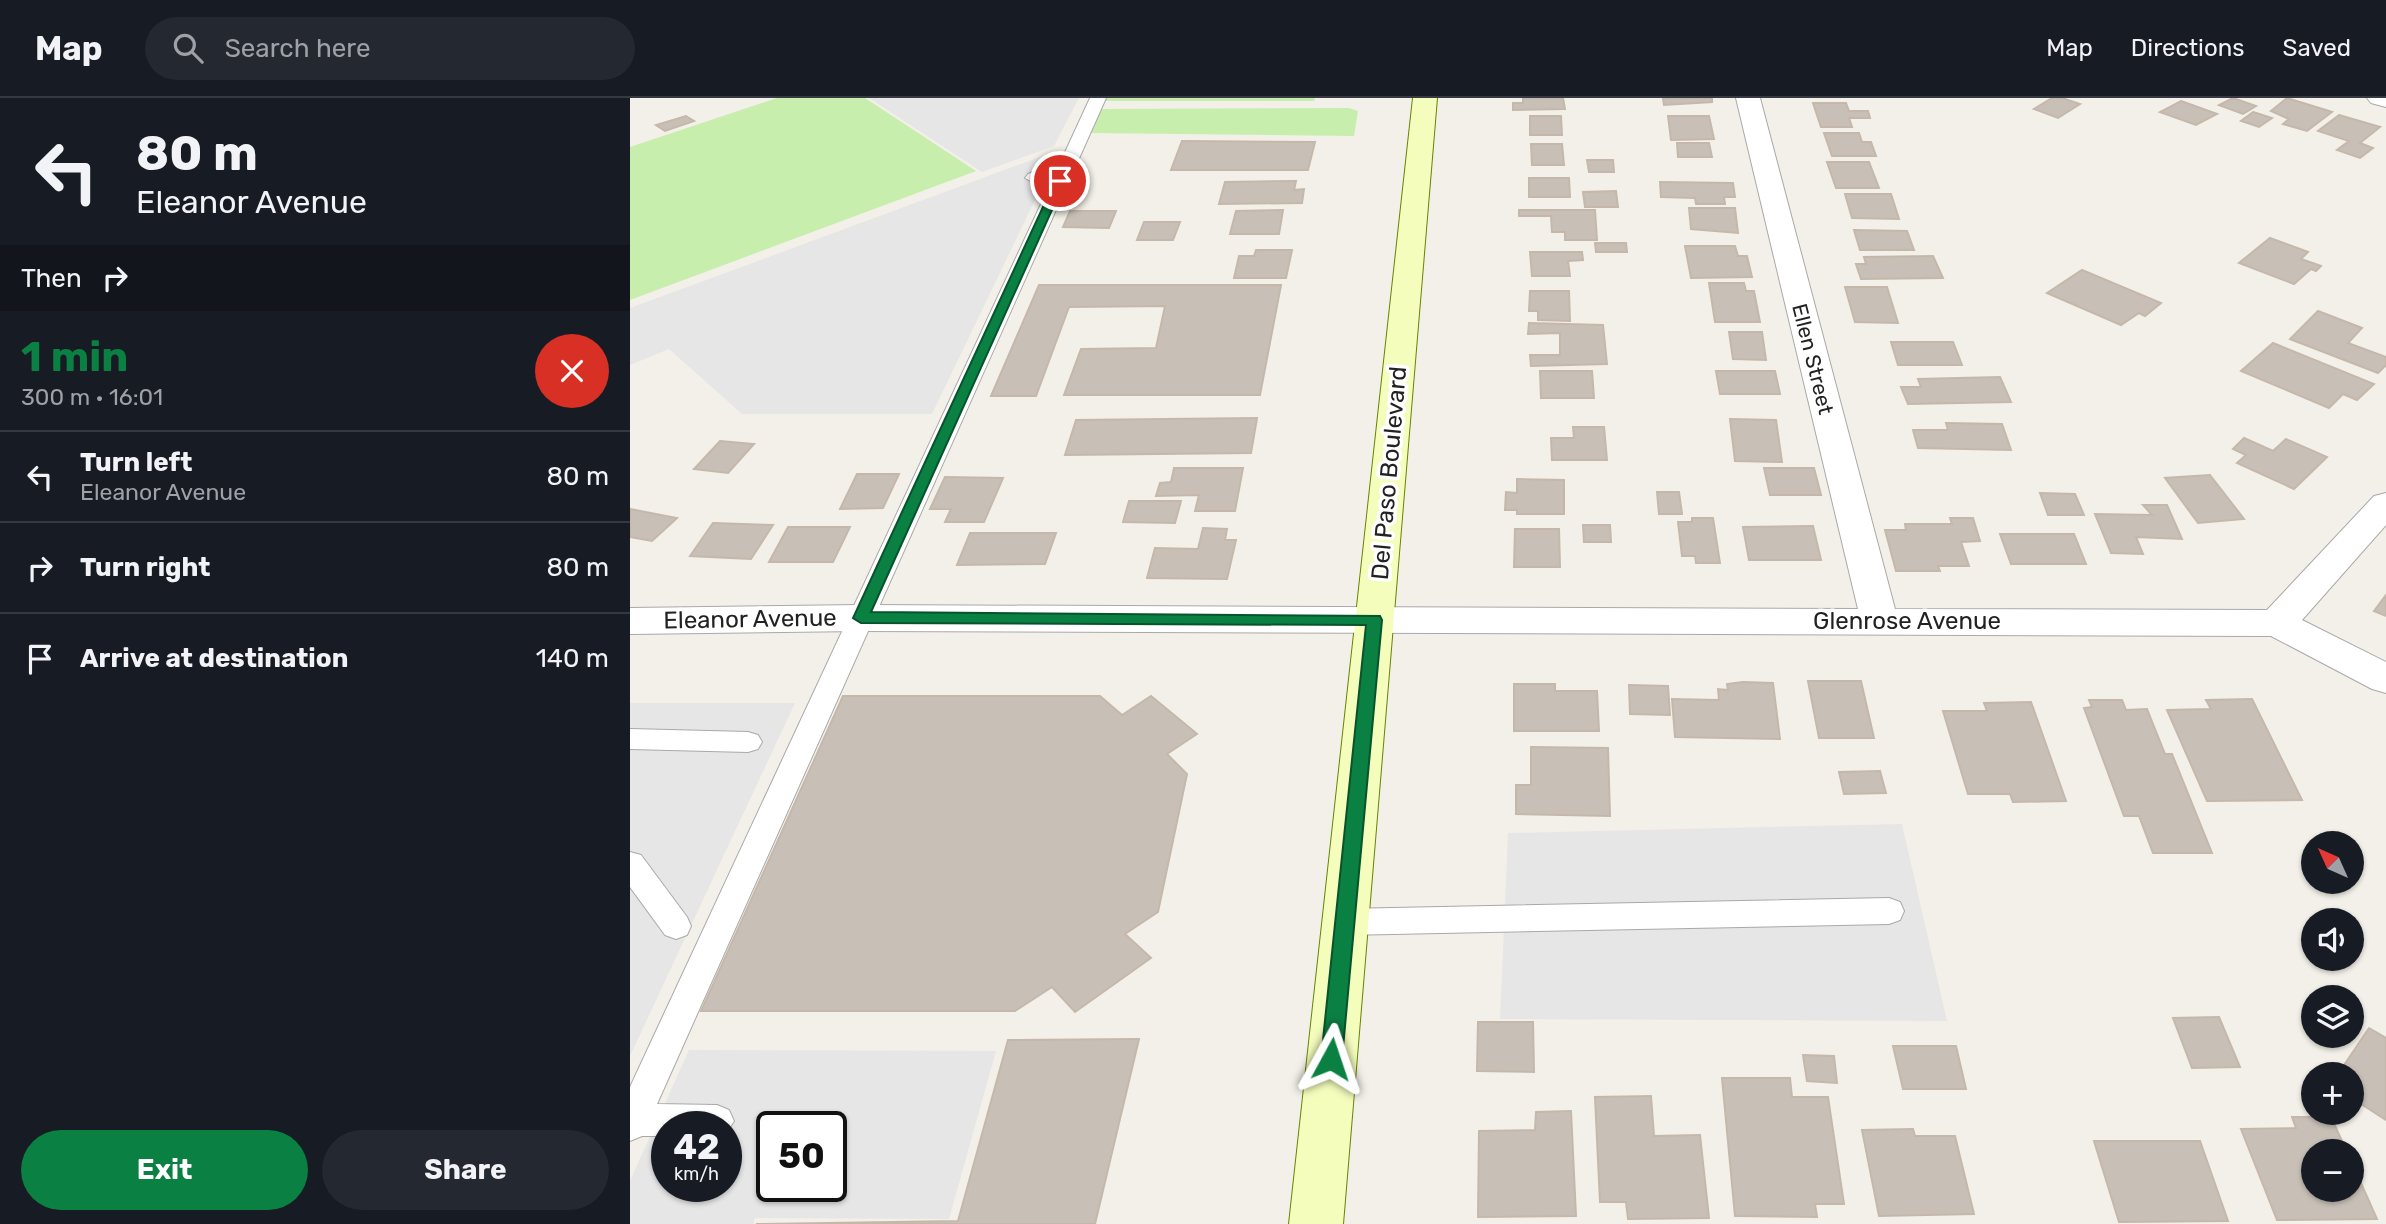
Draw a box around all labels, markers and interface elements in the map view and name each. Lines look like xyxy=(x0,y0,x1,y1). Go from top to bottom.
search box xyxy=(145,17,635,80)
text: Map xyxy=(35,29,103,68)
icon: search xyxy=(169,29,207,67)
text: Search here xyxy=(225,33,370,64)
text: Map xyxy=(2046,34,2093,62)
text: Directions xyxy=(2131,34,2244,62)
text: Saved xyxy=(2282,34,2351,62)
text: 80 m xyxy=(136,124,258,182)
icon: left xyxy=(21,126,112,217)
pin xyxy=(1030,151,1090,211)
icon: arrive xyxy=(1041,162,1079,200)
text: Eleanor Avenue xyxy=(136,183,367,221)
icon: right xyxy=(96,259,134,297)
text: Then xyxy=(21,263,82,294)
street label: Ellen Street xyxy=(1787,301,1839,417)
text: 1 min xyxy=(21,332,128,382)
button: close xyxy=(535,334,609,408)
street label: Del Paso Boulevard xyxy=(1366,365,1412,581)
text: 300 m · 16:01 xyxy=(21,383,163,411)
text: Turn left xyxy=(80,447,192,478)
icon: left xyxy=(21,458,59,496)
text: 80 m xyxy=(546,461,609,492)
text: Eleanor Avenue xyxy=(80,478,246,506)
icon: right xyxy=(21,549,59,587)
text: Turn right xyxy=(80,552,210,583)
text: 80 m xyxy=(546,552,609,583)
street label: Eleanor Avenue xyxy=(663,603,837,635)
street label: Glenrose Avenue xyxy=(1813,607,2001,635)
icon: arrive xyxy=(21,640,59,678)
text: Arrive at destination xyxy=(80,643,348,674)
text: 140 m xyxy=(536,643,609,674)
north arrow xyxy=(2301,831,2364,894)
map controls xyxy=(2301,831,2364,1202)
button: sound xyxy=(2301,908,2364,971)
button: layers xyxy=(2301,985,2364,1048)
position arrow xyxy=(1294,1022,1368,1096)
button: + xyxy=(2301,1062,2364,1125)
speed limit sign: 50 xyxy=(756,1111,847,1202)
text: 42 xyxy=(673,1126,720,1168)
button: Exit xyxy=(21,1130,308,1210)
button: Share xyxy=(322,1130,609,1210)
button: − xyxy=(2301,1139,2364,1202)
text: km/h xyxy=(674,1163,719,1185)

